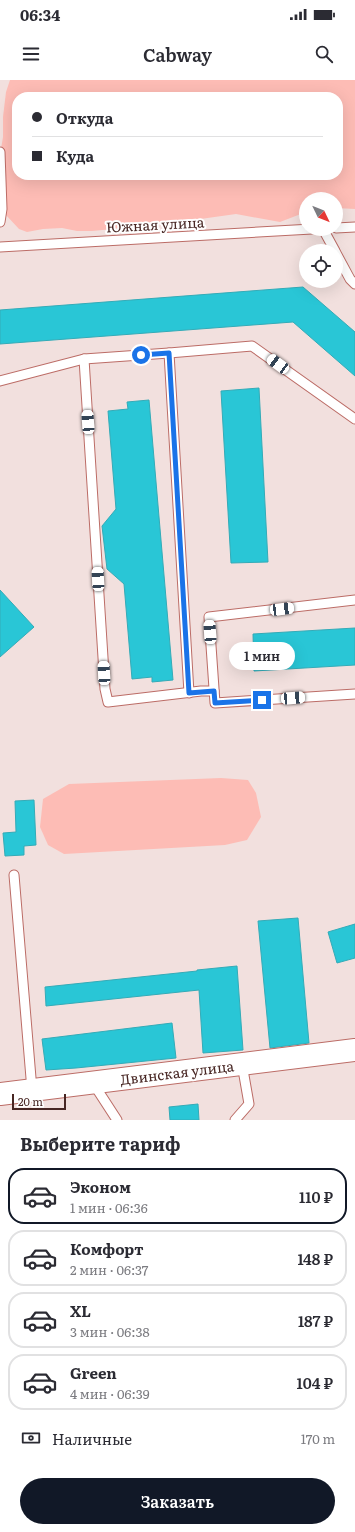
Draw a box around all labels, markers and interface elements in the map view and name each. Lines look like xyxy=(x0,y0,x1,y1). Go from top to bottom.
text: 06:34 xyxy=(20,3,60,26)
text: Cabway xyxy=(143,41,212,68)
icon: menu xyxy=(20,43,42,65)
icon: search xyxy=(313,43,335,65)
text: Откуда xyxy=(56,106,113,129)
text: Куда xyxy=(56,144,94,167)
north arrow xyxy=(299,192,343,236)
map controls xyxy=(299,192,343,288)
street label: Южная улица xyxy=(105,211,205,237)
button: locate xyxy=(299,244,343,288)
route start xyxy=(132,346,150,364)
car xyxy=(265,352,291,376)
car xyxy=(81,410,95,434)
car xyxy=(91,567,105,591)
car xyxy=(269,602,295,616)
car xyxy=(203,620,217,644)
callout: 1 мин xyxy=(229,642,295,670)
text: 1 мин xyxy=(244,646,280,665)
car xyxy=(97,661,111,685)
route end xyxy=(253,691,271,709)
car xyxy=(281,691,305,705)
street label: Двинская улица xyxy=(119,1055,235,1089)
scale bar xyxy=(12,1092,66,1111)
text: 20 m xyxy=(18,1093,43,1109)
text: Выберите тариф xyxy=(20,1130,180,1157)
text: Эконом xyxy=(70,1175,131,1198)
icon: car xyxy=(22,1178,58,1214)
text: 110 ₽ xyxy=(299,1185,333,1208)
text: 1 мин · 06:36 xyxy=(70,1198,148,1217)
text: Комфорт xyxy=(70,1237,144,1260)
icon: car xyxy=(22,1240,58,1276)
text: 148 ₽ xyxy=(298,1247,333,1270)
text: 2 мин · 06:37 xyxy=(70,1260,148,1279)
text: XL xyxy=(70,1299,91,1322)
icon: car xyxy=(22,1302,58,1338)
text: 187 ₽ xyxy=(298,1309,333,1332)
text: 3 мин · 06:38 xyxy=(70,1322,150,1341)
text: Green xyxy=(70,1361,117,1384)
icon: car xyxy=(22,1364,58,1400)
text: 104 ₽ xyxy=(297,1371,333,1394)
text: 4 мин · 06:39 xyxy=(70,1384,150,1403)
icon: cash xyxy=(20,1427,42,1449)
text: Наличные xyxy=(52,1427,132,1450)
text: 170 m xyxy=(301,1429,335,1448)
button: Заказать xyxy=(20,1478,335,1524)

